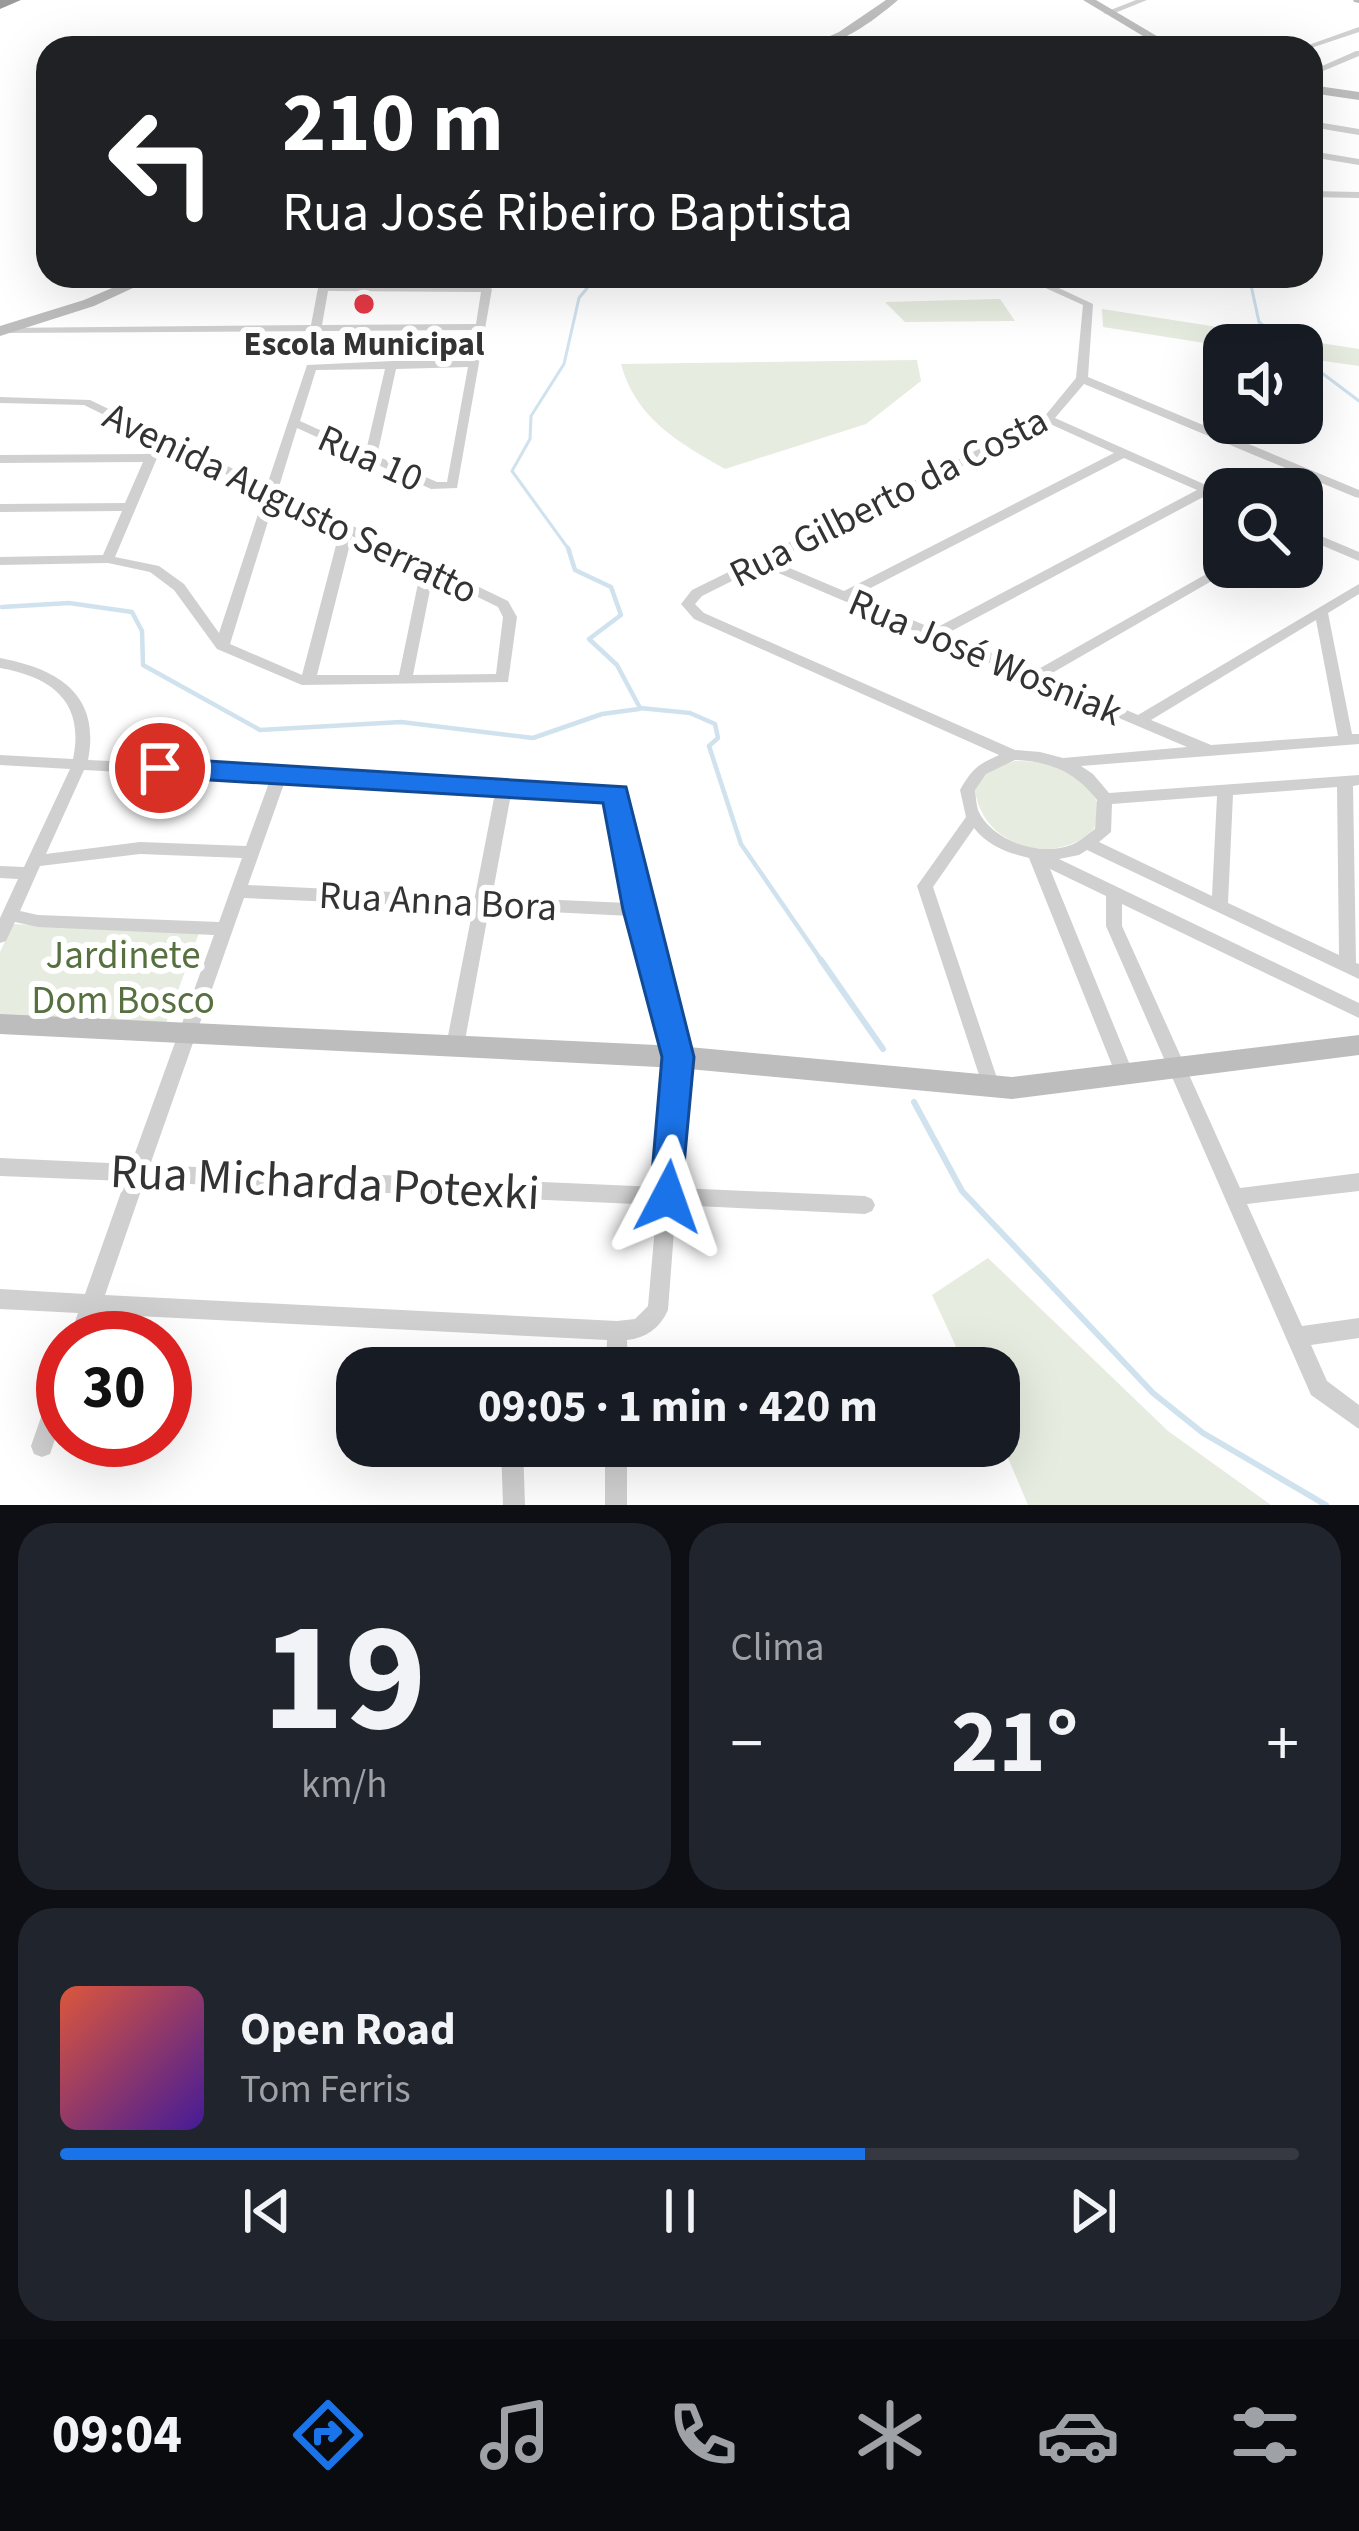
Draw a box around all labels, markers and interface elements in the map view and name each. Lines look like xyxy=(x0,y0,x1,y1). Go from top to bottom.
text: 210 m xyxy=(282,64,504,184)
icon: left xyxy=(84,84,240,240)
text: Rua José Ribeiro Baptista xyxy=(282,175,853,252)
marker: Escola Municipal xyxy=(351,291,377,317)
place label: Escola Municipal xyxy=(244,321,485,368)
map controls xyxy=(1203,324,1323,588)
button: sound xyxy=(1203,324,1323,444)
street label: Avenida Augusto Serratto xyxy=(94,389,487,619)
street label: Rua Gilberto da Costa xyxy=(720,393,1058,602)
street label: Rua 10 xyxy=(309,411,432,507)
button: search xyxy=(1203,468,1323,588)
street label: Rua José Wosniak xyxy=(840,575,1131,741)
pin xyxy=(109,717,211,819)
icon: arrive xyxy=(127,735,193,801)
street label: Rua Anna Bora xyxy=(317,868,558,936)
park label: Jardinete Dom Bosco xyxy=(31,928,215,1029)
position arrow xyxy=(605,1134,731,1260)
street label: Rua Micharda Potexki xyxy=(108,1138,541,1228)
speed limit sign: 30 xyxy=(36,1311,192,1467)
text: 09:05 · 1 min · 420 m xyxy=(478,1375,878,1439)
text: 19 xyxy=(262,1568,427,1790)
text: Clima xyxy=(731,1620,824,1676)
text: 21° xyxy=(951,1679,1079,1807)
text: − xyxy=(731,1697,763,1791)
text: + xyxy=(1266,1697,1299,1791)
text: km/h xyxy=(301,1757,388,1813)
text: Open Road xyxy=(240,1998,456,2062)
text: Tom Ferris xyxy=(240,2062,411,2118)
icon: previous xyxy=(234,2178,300,2244)
icon: pause xyxy=(647,2178,713,2244)
icon: next xyxy=(1060,2178,1126,2244)
icon: directions xyxy=(286,2393,370,2477)
icon: music xyxy=(473,2393,557,2477)
icon: phone xyxy=(661,2393,745,2477)
icon: climate xyxy=(848,2393,932,2477)
icon: car xyxy=(1036,2393,1120,2477)
icon: filters xyxy=(1223,2393,1307,2477)
text: 09:04 xyxy=(52,2397,182,2474)

